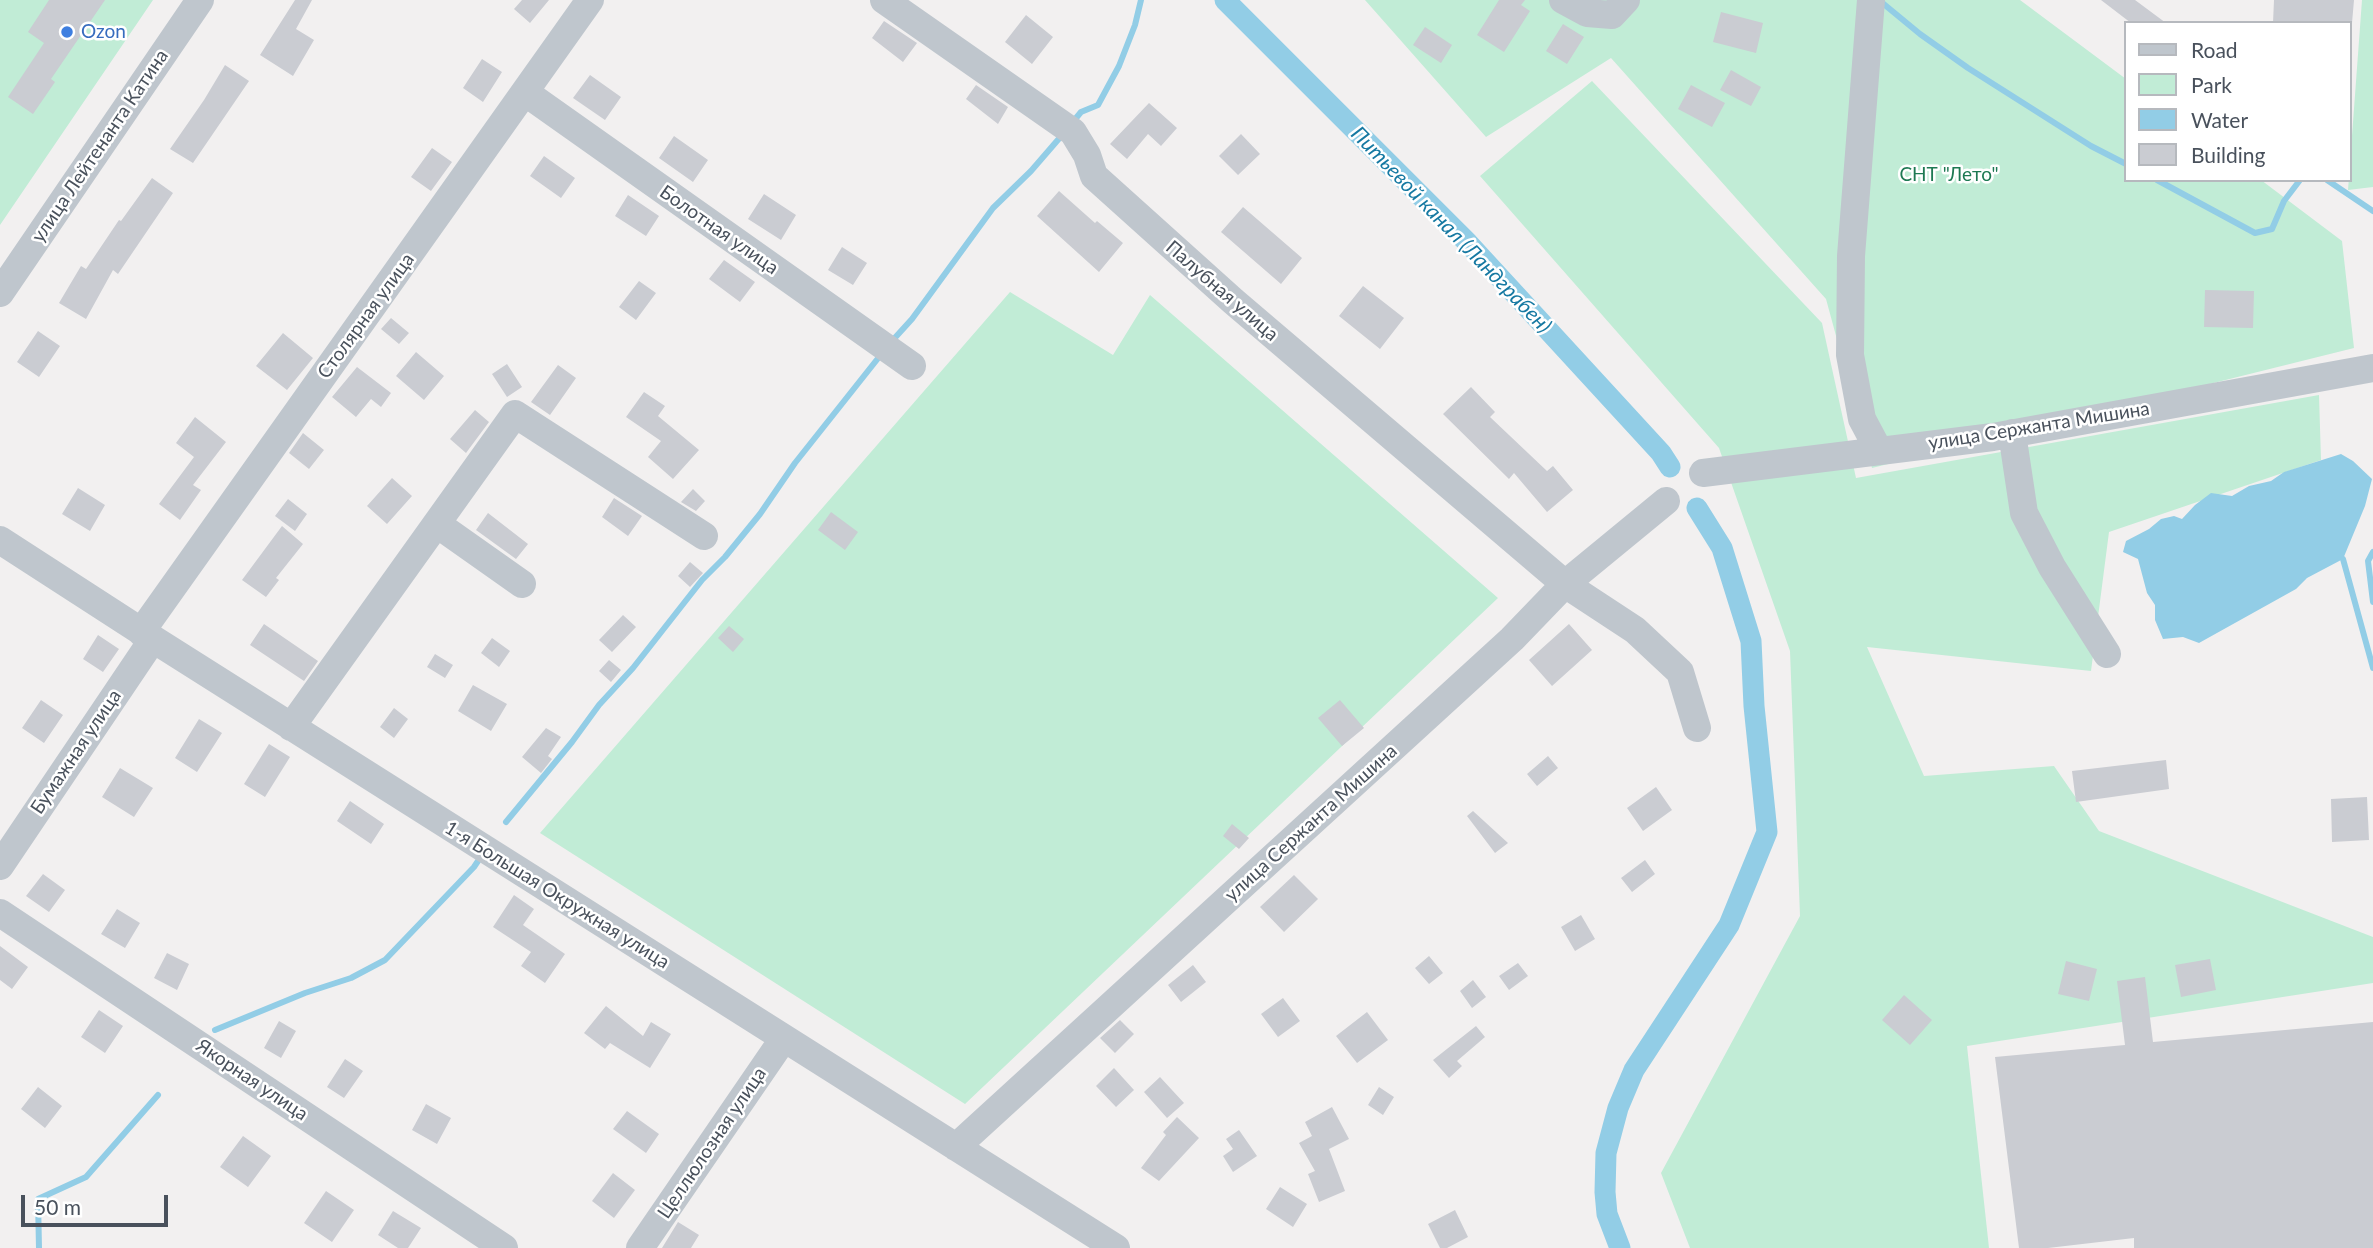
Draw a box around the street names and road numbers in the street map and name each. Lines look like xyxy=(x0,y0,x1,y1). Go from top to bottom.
street label: улица Лейтенанта Катина xyxy=(27,45,173,247)
street label: Болотная улица xyxy=(655,181,783,279)
street label: Палубная улица xyxy=(1161,236,1283,346)
street label: Столярная улица xyxy=(313,249,419,383)
street label: улица Сержанта Мишина xyxy=(1927,397,2151,455)
street label: Бумажная улица xyxy=(26,685,126,819)
street label: улица Сержанта Мишина xyxy=(1220,740,1402,906)
street label: 1-я Большая Окружная улица xyxy=(441,816,673,974)
street label: Якорная улица xyxy=(192,1034,312,1126)
street label: Целлюлозная улица xyxy=(653,1063,771,1223)

